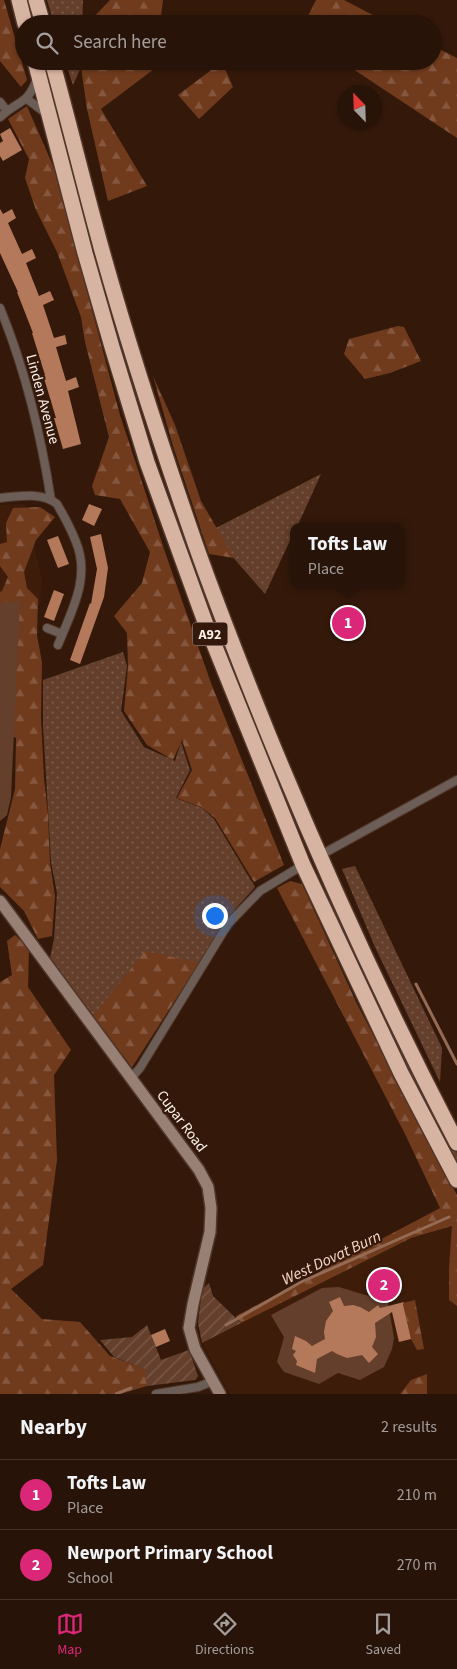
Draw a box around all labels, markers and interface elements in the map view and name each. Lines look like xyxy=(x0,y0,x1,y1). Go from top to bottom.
search box xyxy=(15,15,442,70)
icon: search xyxy=(33,29,61,57)
text: Search here xyxy=(73,29,167,56)
north arrow xyxy=(337,85,382,130)
street label: Linden Avenue xyxy=(20,352,65,446)
popup xyxy=(290,523,405,588)
text: Tofts Law xyxy=(308,531,387,558)
text: Place xyxy=(308,558,344,580)
pin: 1 xyxy=(332,604,364,642)
road number: A92 xyxy=(192,622,228,646)
your location xyxy=(202,903,228,929)
street label: Cupar Road xyxy=(151,1086,212,1157)
water label: West Dovat Burn xyxy=(278,1225,385,1291)
pin: 2 xyxy=(368,1266,400,1304)
text: Nearby xyxy=(20,1412,87,1442)
text: 2 results xyxy=(381,1416,437,1438)
text: Tofts Law xyxy=(67,1470,146,1497)
text: 1 xyxy=(32,1484,40,1506)
text: 210 m xyxy=(397,1484,437,1506)
text: Place xyxy=(67,1497,103,1519)
text: Newport Primary School xyxy=(67,1540,273,1567)
text: 2 xyxy=(32,1554,40,1576)
text: 270 m xyxy=(397,1554,437,1576)
text: School xyxy=(67,1567,113,1589)
tab: Map xyxy=(56,1610,84,1660)
tab: Directions xyxy=(195,1610,254,1660)
tab: Saved xyxy=(366,1610,401,1660)

